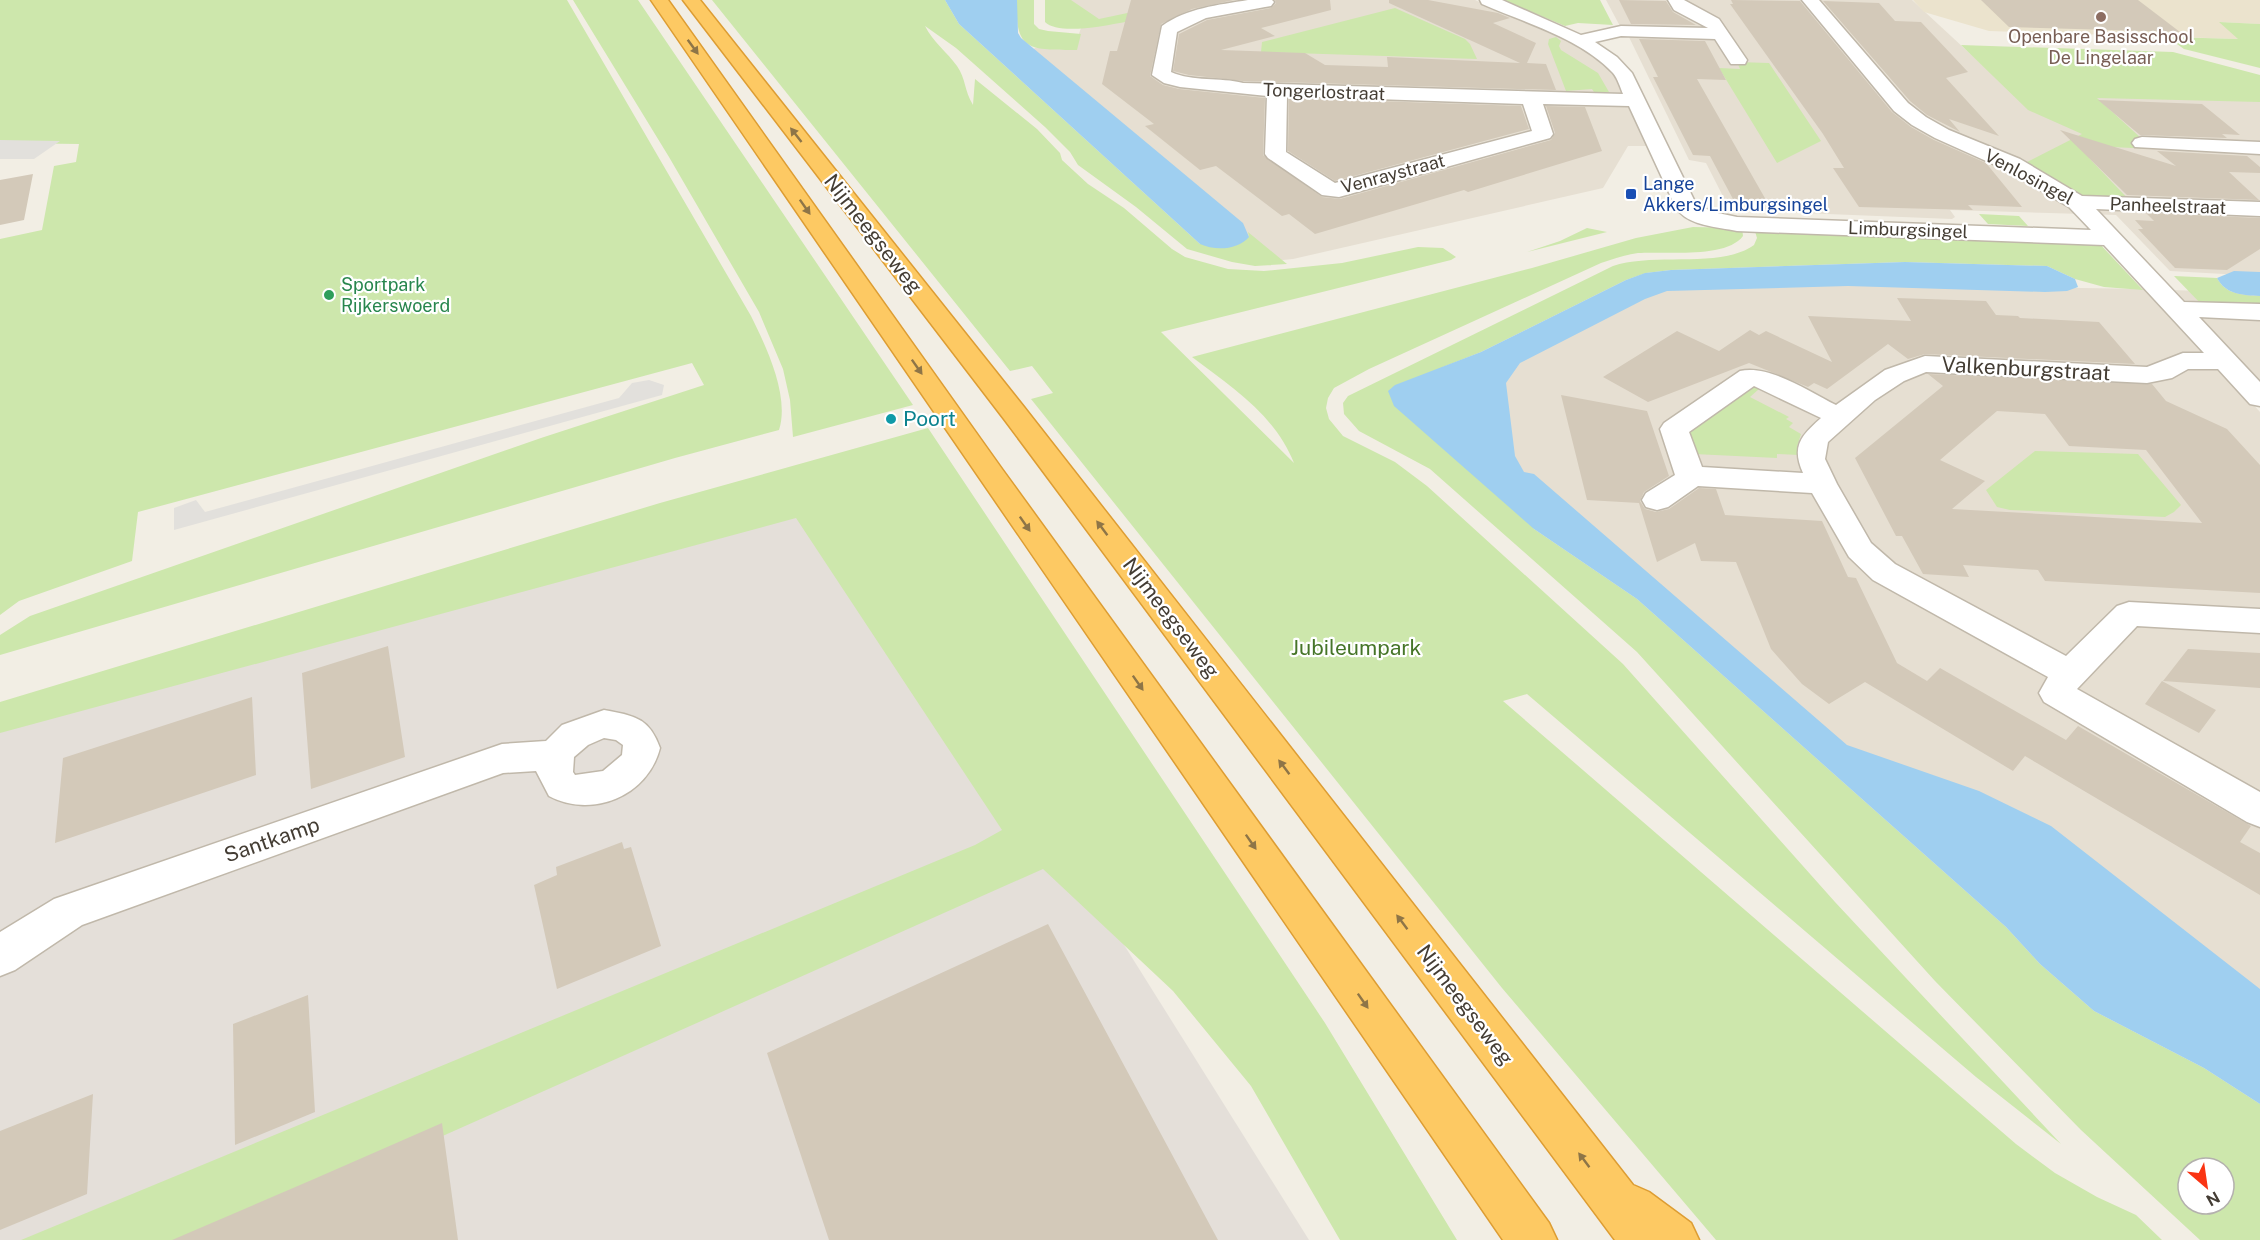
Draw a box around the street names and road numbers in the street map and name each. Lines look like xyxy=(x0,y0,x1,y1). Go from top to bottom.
street label: Tongerlostraat xyxy=(1263,79,1386,104)
street label: Venlosingel xyxy=(1981,144,2077,209)
street label: Venraystraat xyxy=(1339,150,1447,197)
street label: Nijmeegseweg xyxy=(819,169,928,298)
street label: Panheelstraat xyxy=(2109,193,2227,218)
street label: Limburgsingel xyxy=(1848,217,1968,242)
street label: Valkenburgstraat xyxy=(1941,352,2111,385)
street label: Nijmeegseweg xyxy=(1118,552,1225,683)
street label: Santkamp xyxy=(221,812,323,868)
street label: Nijmeegseweg xyxy=(1412,939,1519,1070)

